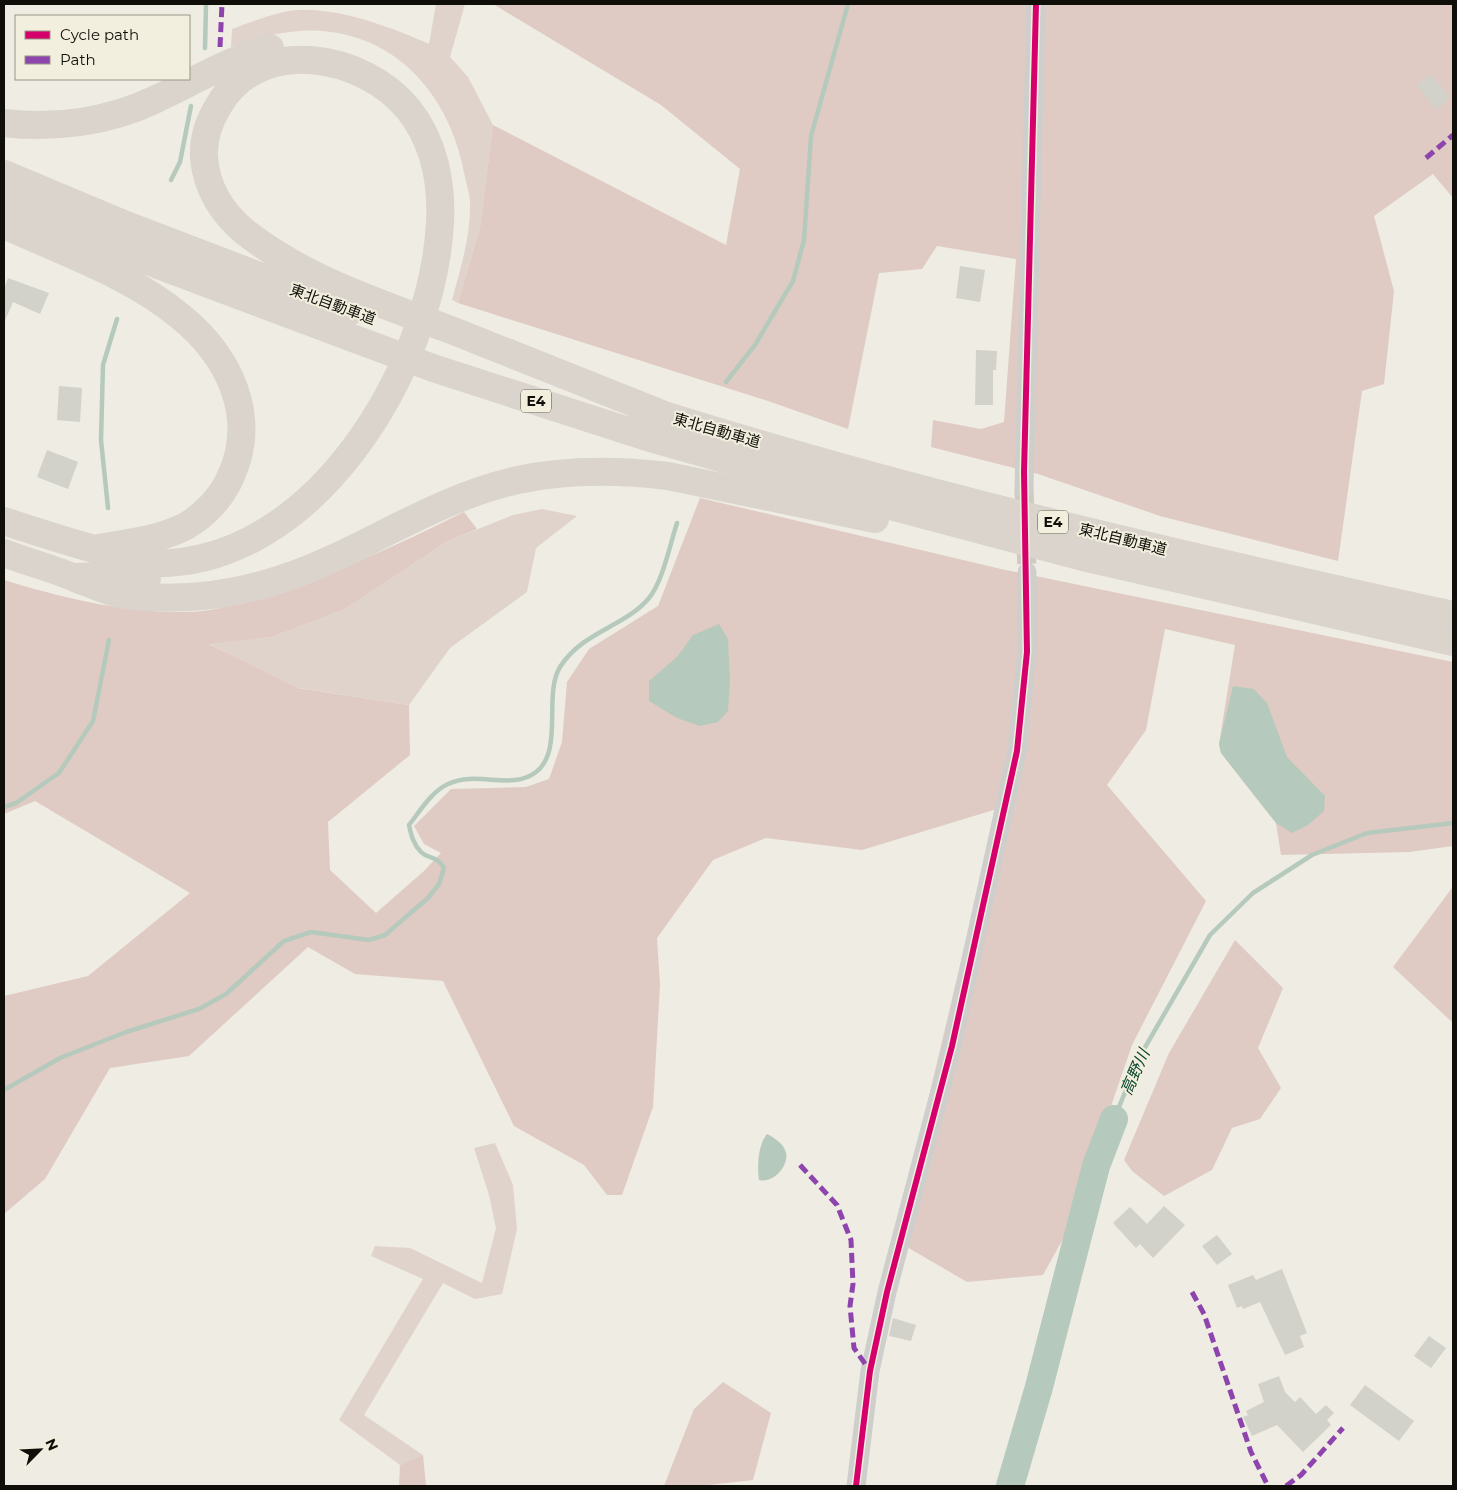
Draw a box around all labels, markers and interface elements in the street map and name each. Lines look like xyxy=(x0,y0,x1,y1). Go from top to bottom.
legend xyxy=(15,15,190,80)
text: Cycle path xyxy=(60,25,139,44)
text: Path xyxy=(60,50,96,69)
street label: 東北自動車道 xyxy=(287,280,379,328)
road number: E4 xyxy=(521,390,551,412)
street label: 東北自動車道 xyxy=(671,408,763,452)
road number: E4 xyxy=(1038,511,1068,534)
street label: 東北自動車道 xyxy=(1077,519,1169,559)
water label: 高野川 xyxy=(1117,1044,1154,1098)
north arrow xyxy=(15,1425,65,1475)
text: N xyxy=(41,1436,62,1454)

